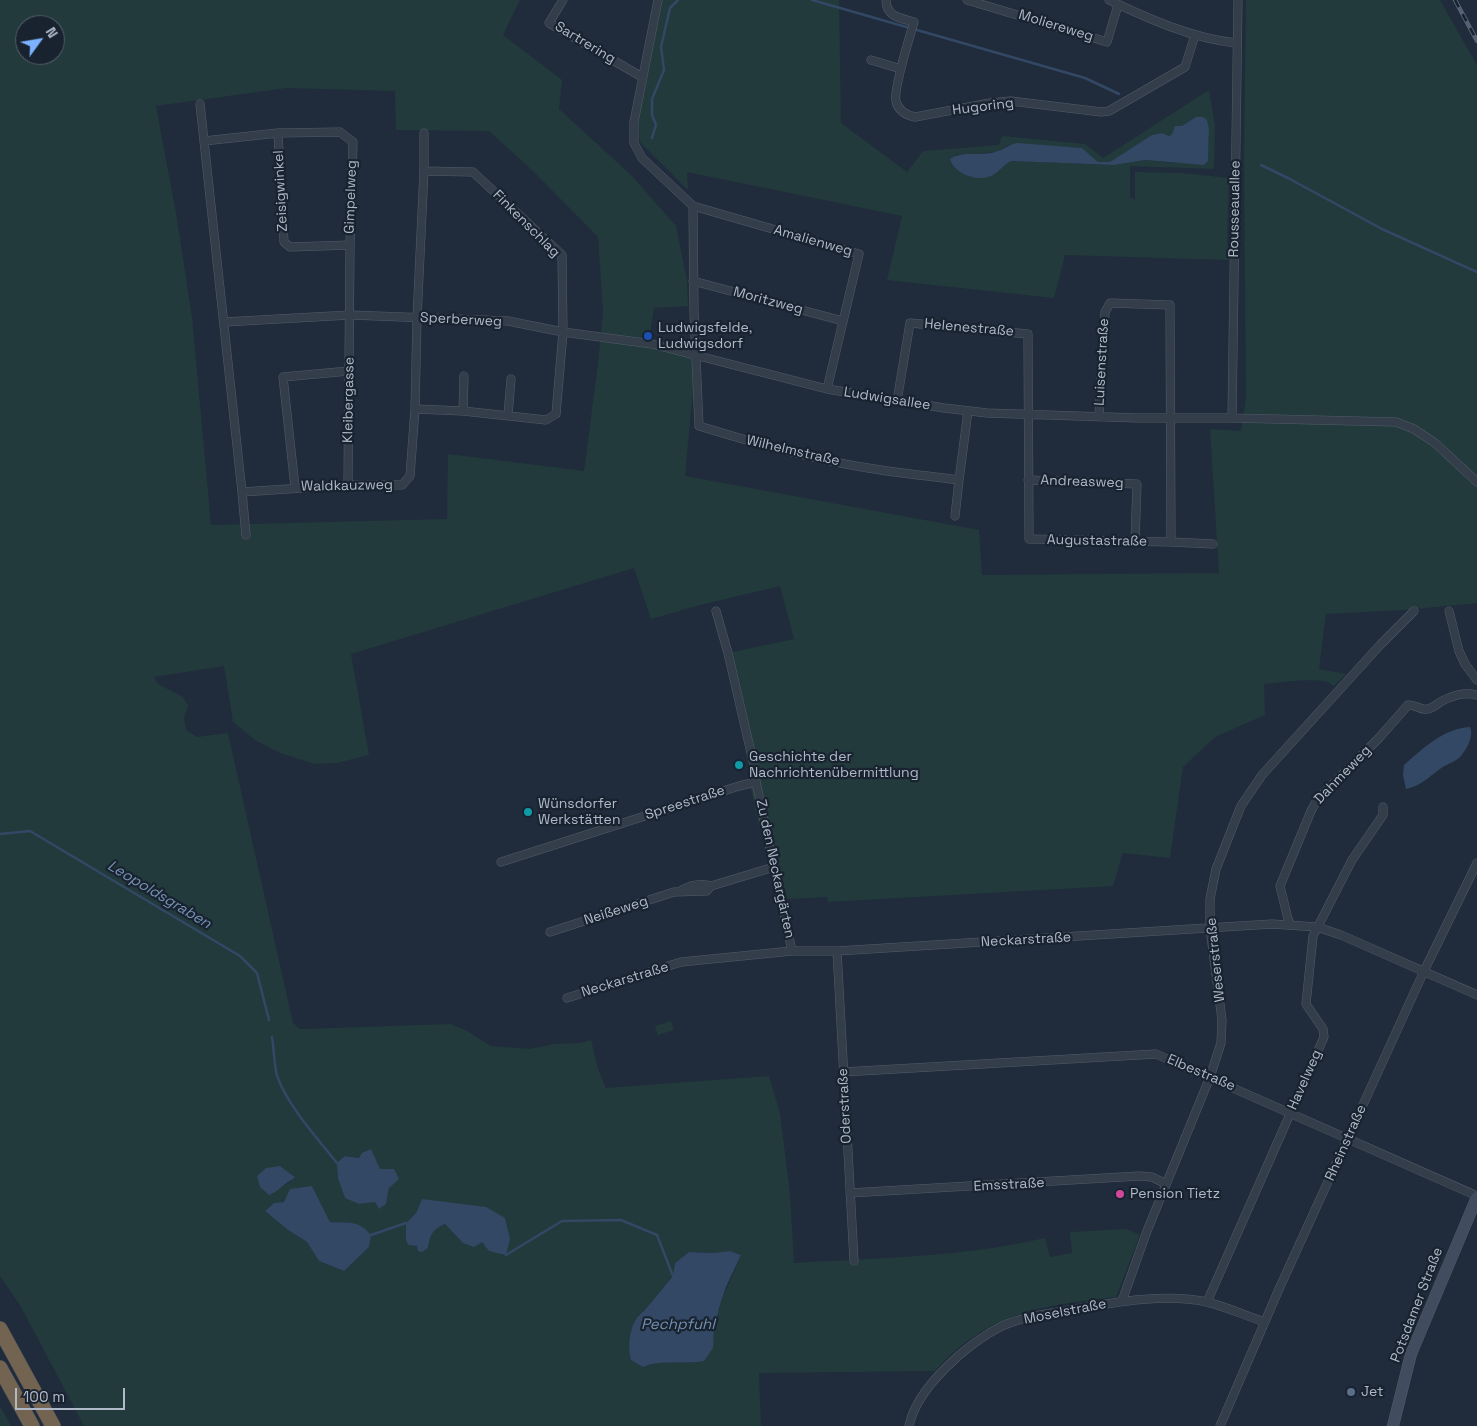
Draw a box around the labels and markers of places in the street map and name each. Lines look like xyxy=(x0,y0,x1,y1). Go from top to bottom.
place label: Ludwigsfelde, Ludwigsdorf xyxy=(658,320,752,352)
marker: Ludwigsfelde, Ludwigsdorf xyxy=(642,330,654,342)
place label: Geschichte der Nachrichtenübermittlung xyxy=(749,749,919,782)
marker: Geschichte der Nachrichtenübermittlung xyxy=(733,759,745,771)
place label: Wünsdorfer Werkstätten xyxy=(538,796,620,829)
marker: Wünsdorfer Werkstätten xyxy=(522,806,534,818)
place label: Pension Tietz xyxy=(1130,1186,1220,1202)
marker: Pension Tietz xyxy=(1114,1188,1126,1200)
place label: Jet xyxy=(1361,1384,1383,1400)
marker: Jet xyxy=(1345,1386,1357,1398)

